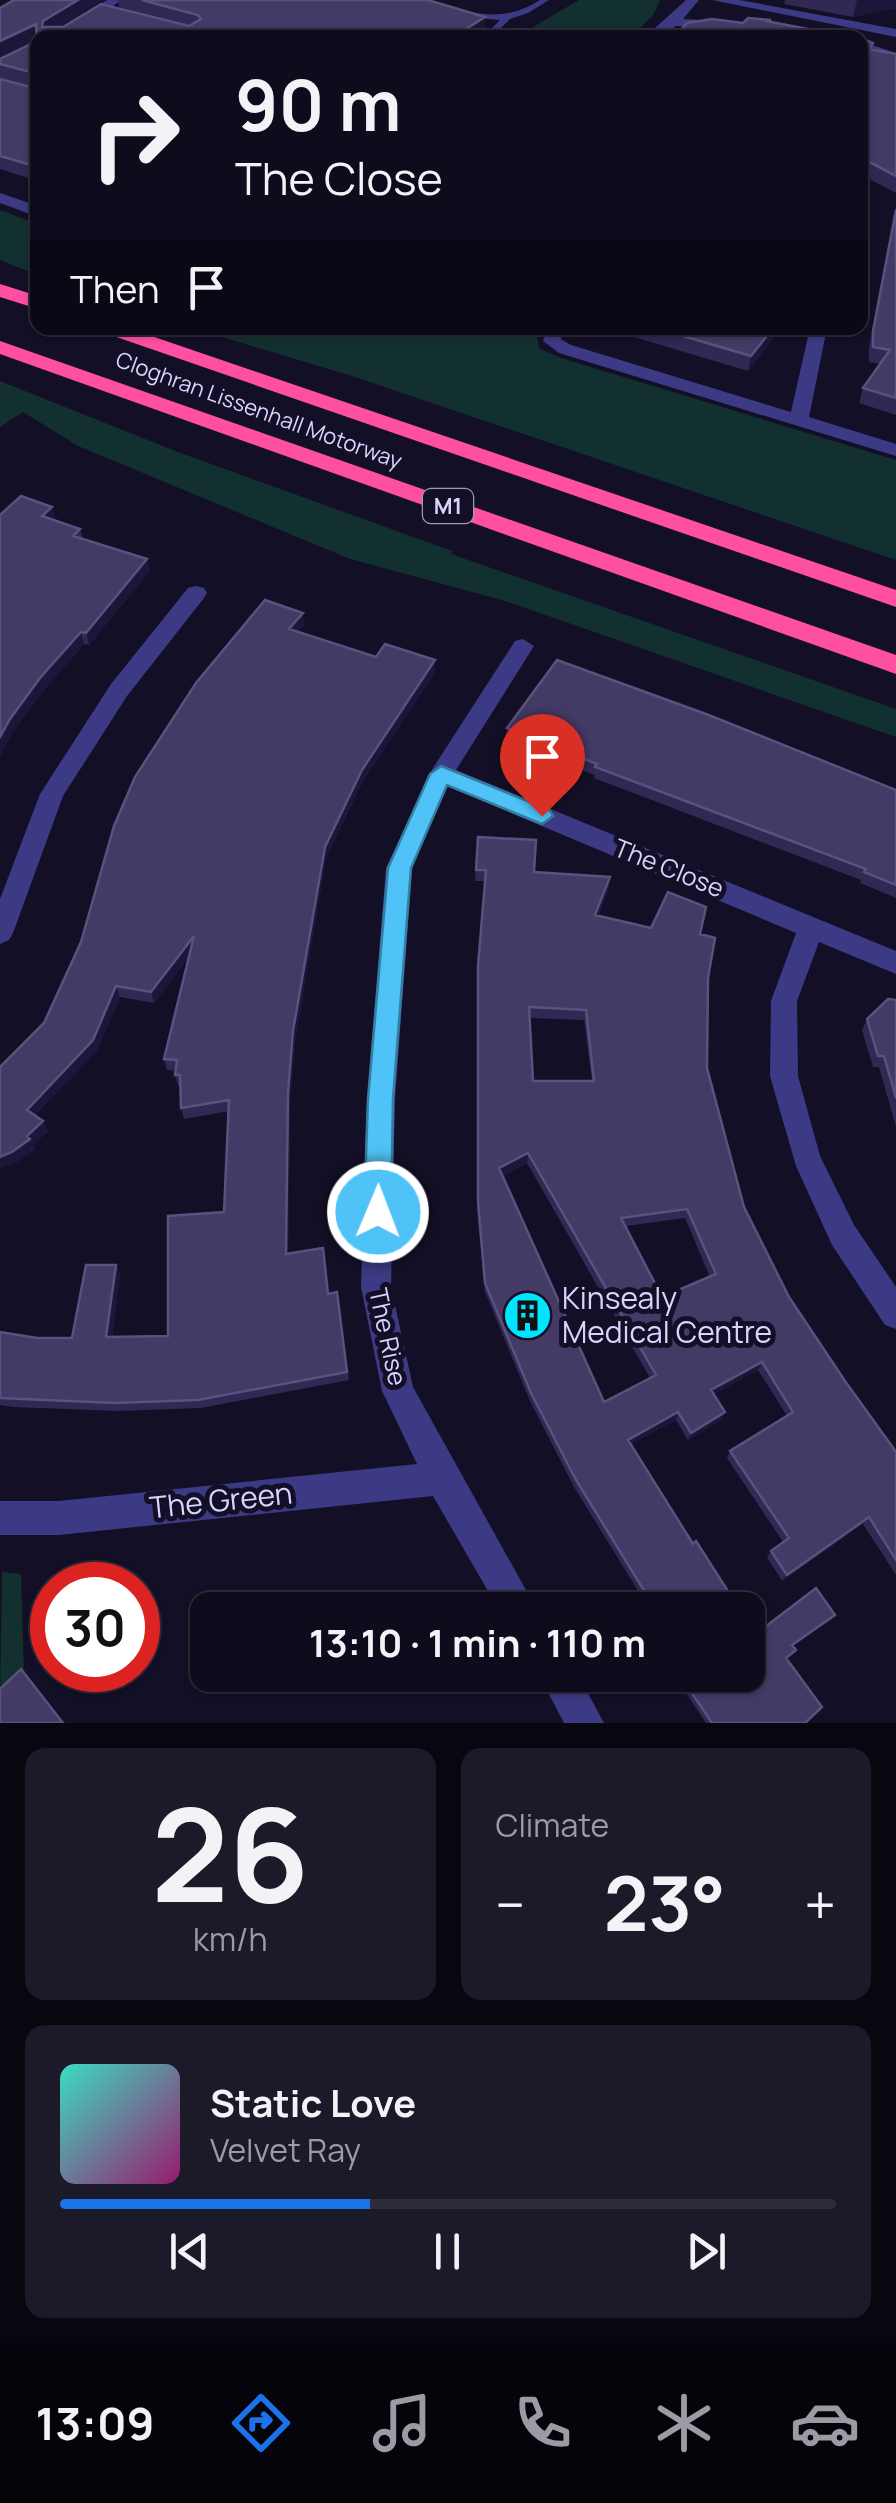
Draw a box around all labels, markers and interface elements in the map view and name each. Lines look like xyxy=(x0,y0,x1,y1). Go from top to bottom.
text: 90 m xyxy=(235,56,402,152)
icon: right xyxy=(70,70,200,200)
text: The Close xyxy=(235,147,443,209)
icon: arrive xyxy=(179,260,234,315)
text: Then xyxy=(70,262,159,314)
street label: Cloghran Lissenhall Motorway xyxy=(112,344,407,476)
road number: M1 xyxy=(423,489,473,523)
pin xyxy=(500,714,585,817)
icon: arrive xyxy=(515,729,570,784)
street label: The Close xyxy=(609,830,729,905)
position arrow xyxy=(326,1160,430,1264)
place label: Kinsealy Medical Centre xyxy=(562,1277,772,1352)
street label: The Rise xyxy=(361,1285,416,1389)
building icon: Kinsealy Medical Centre xyxy=(501,1290,553,1342)
street label: The Green xyxy=(147,1472,294,1527)
speed limit sign: 30 xyxy=(30,1562,160,1692)
text: 13:10 · 1 min · 110 m xyxy=(309,1616,646,1668)
text: 26 xyxy=(151,1763,309,1941)
text: Climate xyxy=(496,1803,609,1847)
text: 23° xyxy=(604,1851,726,1954)
text: − xyxy=(496,1866,525,1942)
text: + xyxy=(804,1866,836,1942)
text: km/h xyxy=(193,1917,267,1961)
text: Static Love xyxy=(210,2076,416,2128)
text: Velvet Ray xyxy=(210,2128,361,2172)
icon: previous xyxy=(162,2224,217,2279)
icon: pause xyxy=(420,2224,475,2279)
icon: next xyxy=(679,2224,734,2279)
icon: directions xyxy=(226,2388,296,2458)
icon: music xyxy=(367,2388,437,2458)
icon: phone xyxy=(508,2388,578,2458)
icon: climate xyxy=(649,2388,719,2458)
icon: car xyxy=(790,2388,860,2458)
text: 13:09 xyxy=(36,2392,154,2454)

